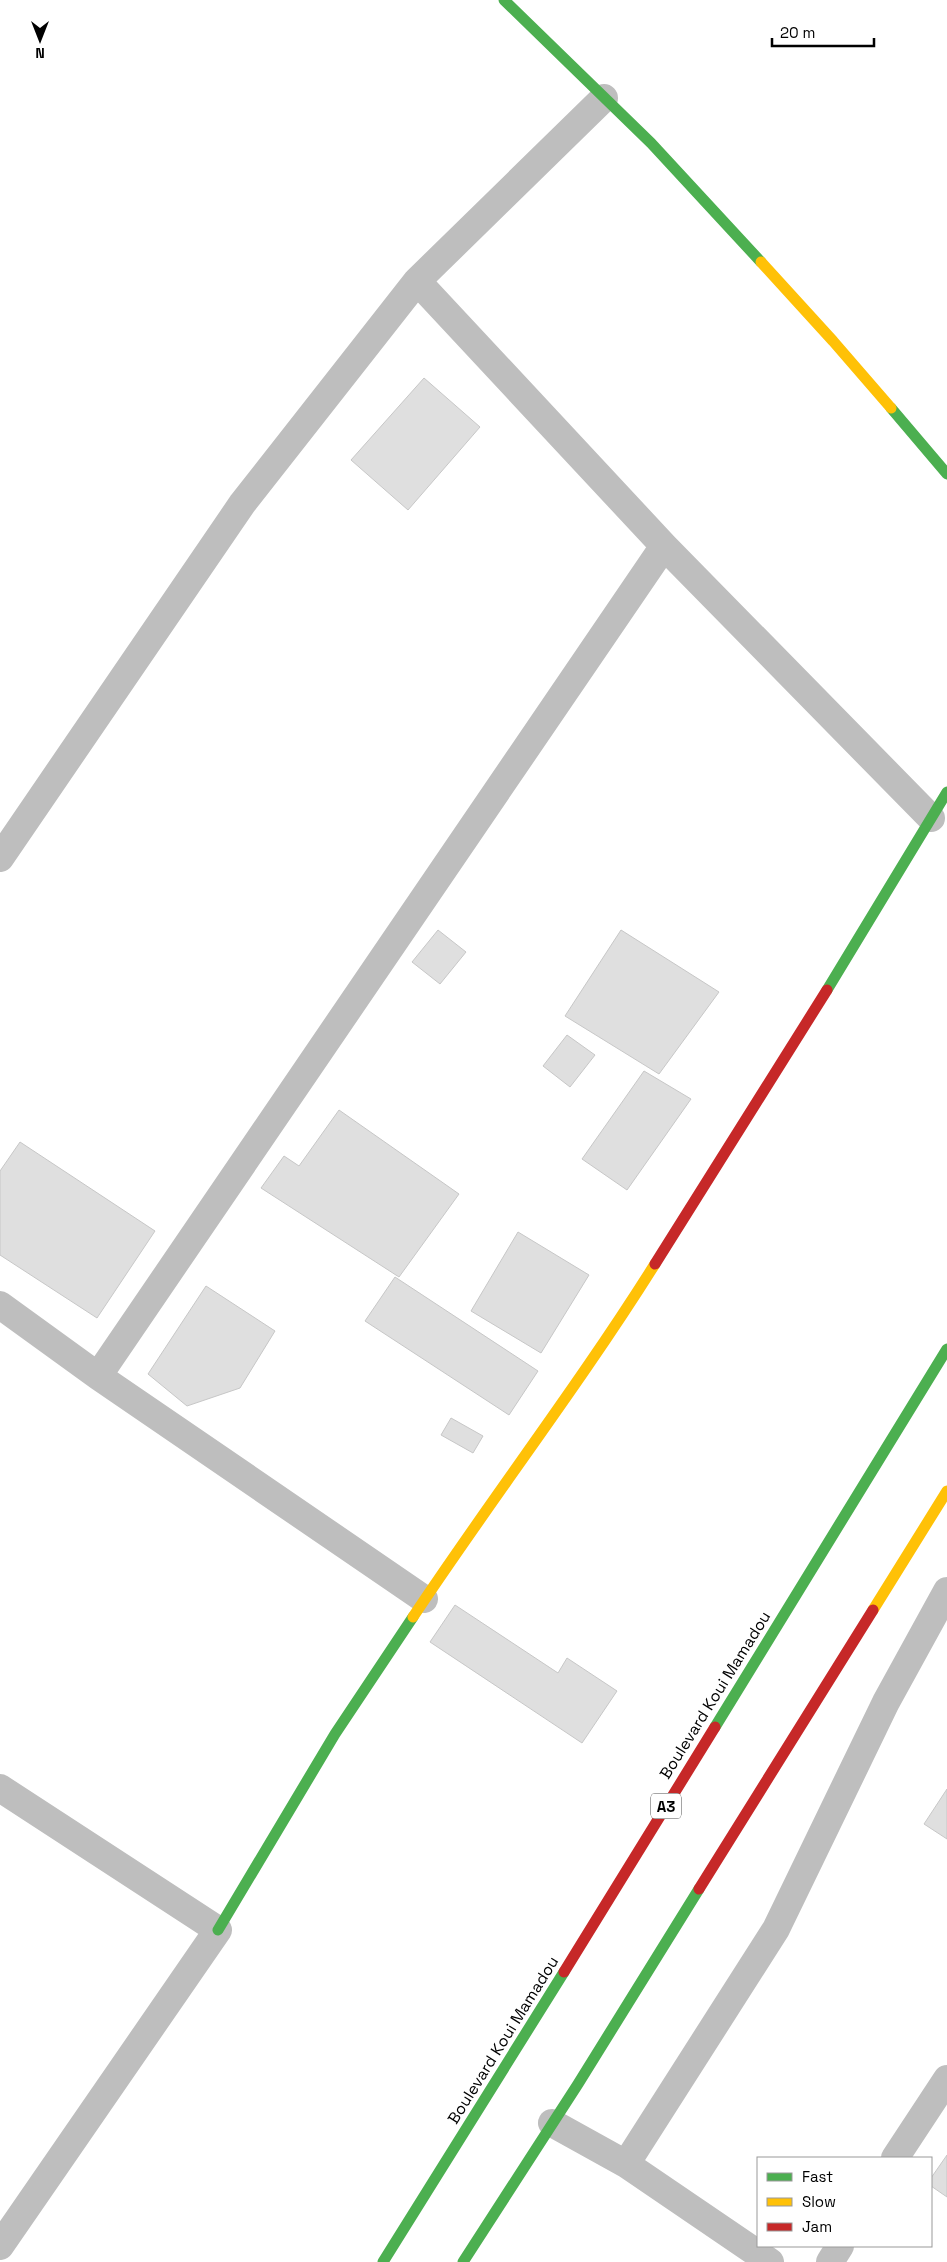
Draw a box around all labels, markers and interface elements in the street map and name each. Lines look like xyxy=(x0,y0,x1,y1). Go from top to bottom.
north arrow xyxy=(15,15,65,65)
scale bar xyxy=(772,15,874,47)
text: 20 m xyxy=(780,23,815,42)
text: N xyxy=(35,44,45,62)
street label: Boulevard Koui Mamadou xyxy=(655,1607,775,1783)
road number: A3 xyxy=(651,1794,681,1818)
street label: Boulevard Koui Mamadou xyxy=(443,1952,563,2128)
legend xyxy=(757,2157,932,2247)
text: Fast xyxy=(802,2167,833,2186)
text: Slow xyxy=(802,2192,836,2211)
text: Jam xyxy=(802,2217,832,2236)

